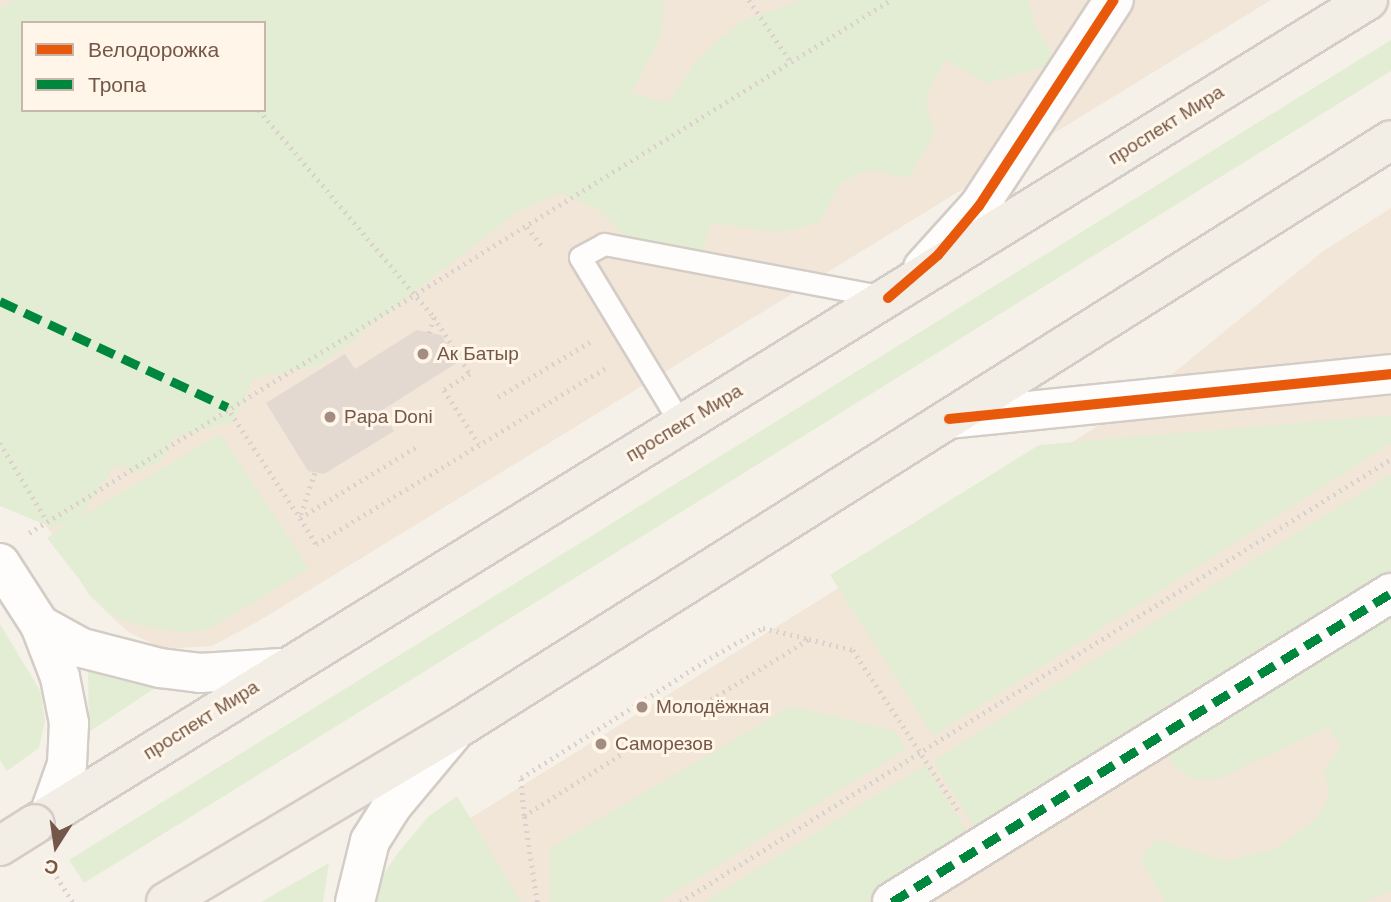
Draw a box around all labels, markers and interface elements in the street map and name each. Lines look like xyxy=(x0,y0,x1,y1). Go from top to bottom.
legend xyxy=(21,21,266,112)
text: Велодорожка xyxy=(88,38,219,61)
text: Тропа xyxy=(88,73,146,96)
street label: проспект Мира xyxy=(1104,80,1228,170)
place label: Ак Батыр xyxy=(437,343,519,365)
marker: Ак Батыр xyxy=(415,346,431,362)
street label: проспект Мира xyxy=(622,379,746,467)
place label: Papa Doni xyxy=(344,406,433,428)
marker: Papa Doni xyxy=(322,409,338,425)
street label: проспект Мира xyxy=(139,675,263,765)
place label: Молодёжная xyxy=(656,696,769,718)
marker: Молодёжная xyxy=(634,699,650,715)
place label: Саморезов xyxy=(615,733,713,755)
marker: Саморезов xyxy=(593,736,609,752)
north arrow xyxy=(21,811,91,881)
text: С xyxy=(43,855,60,879)

